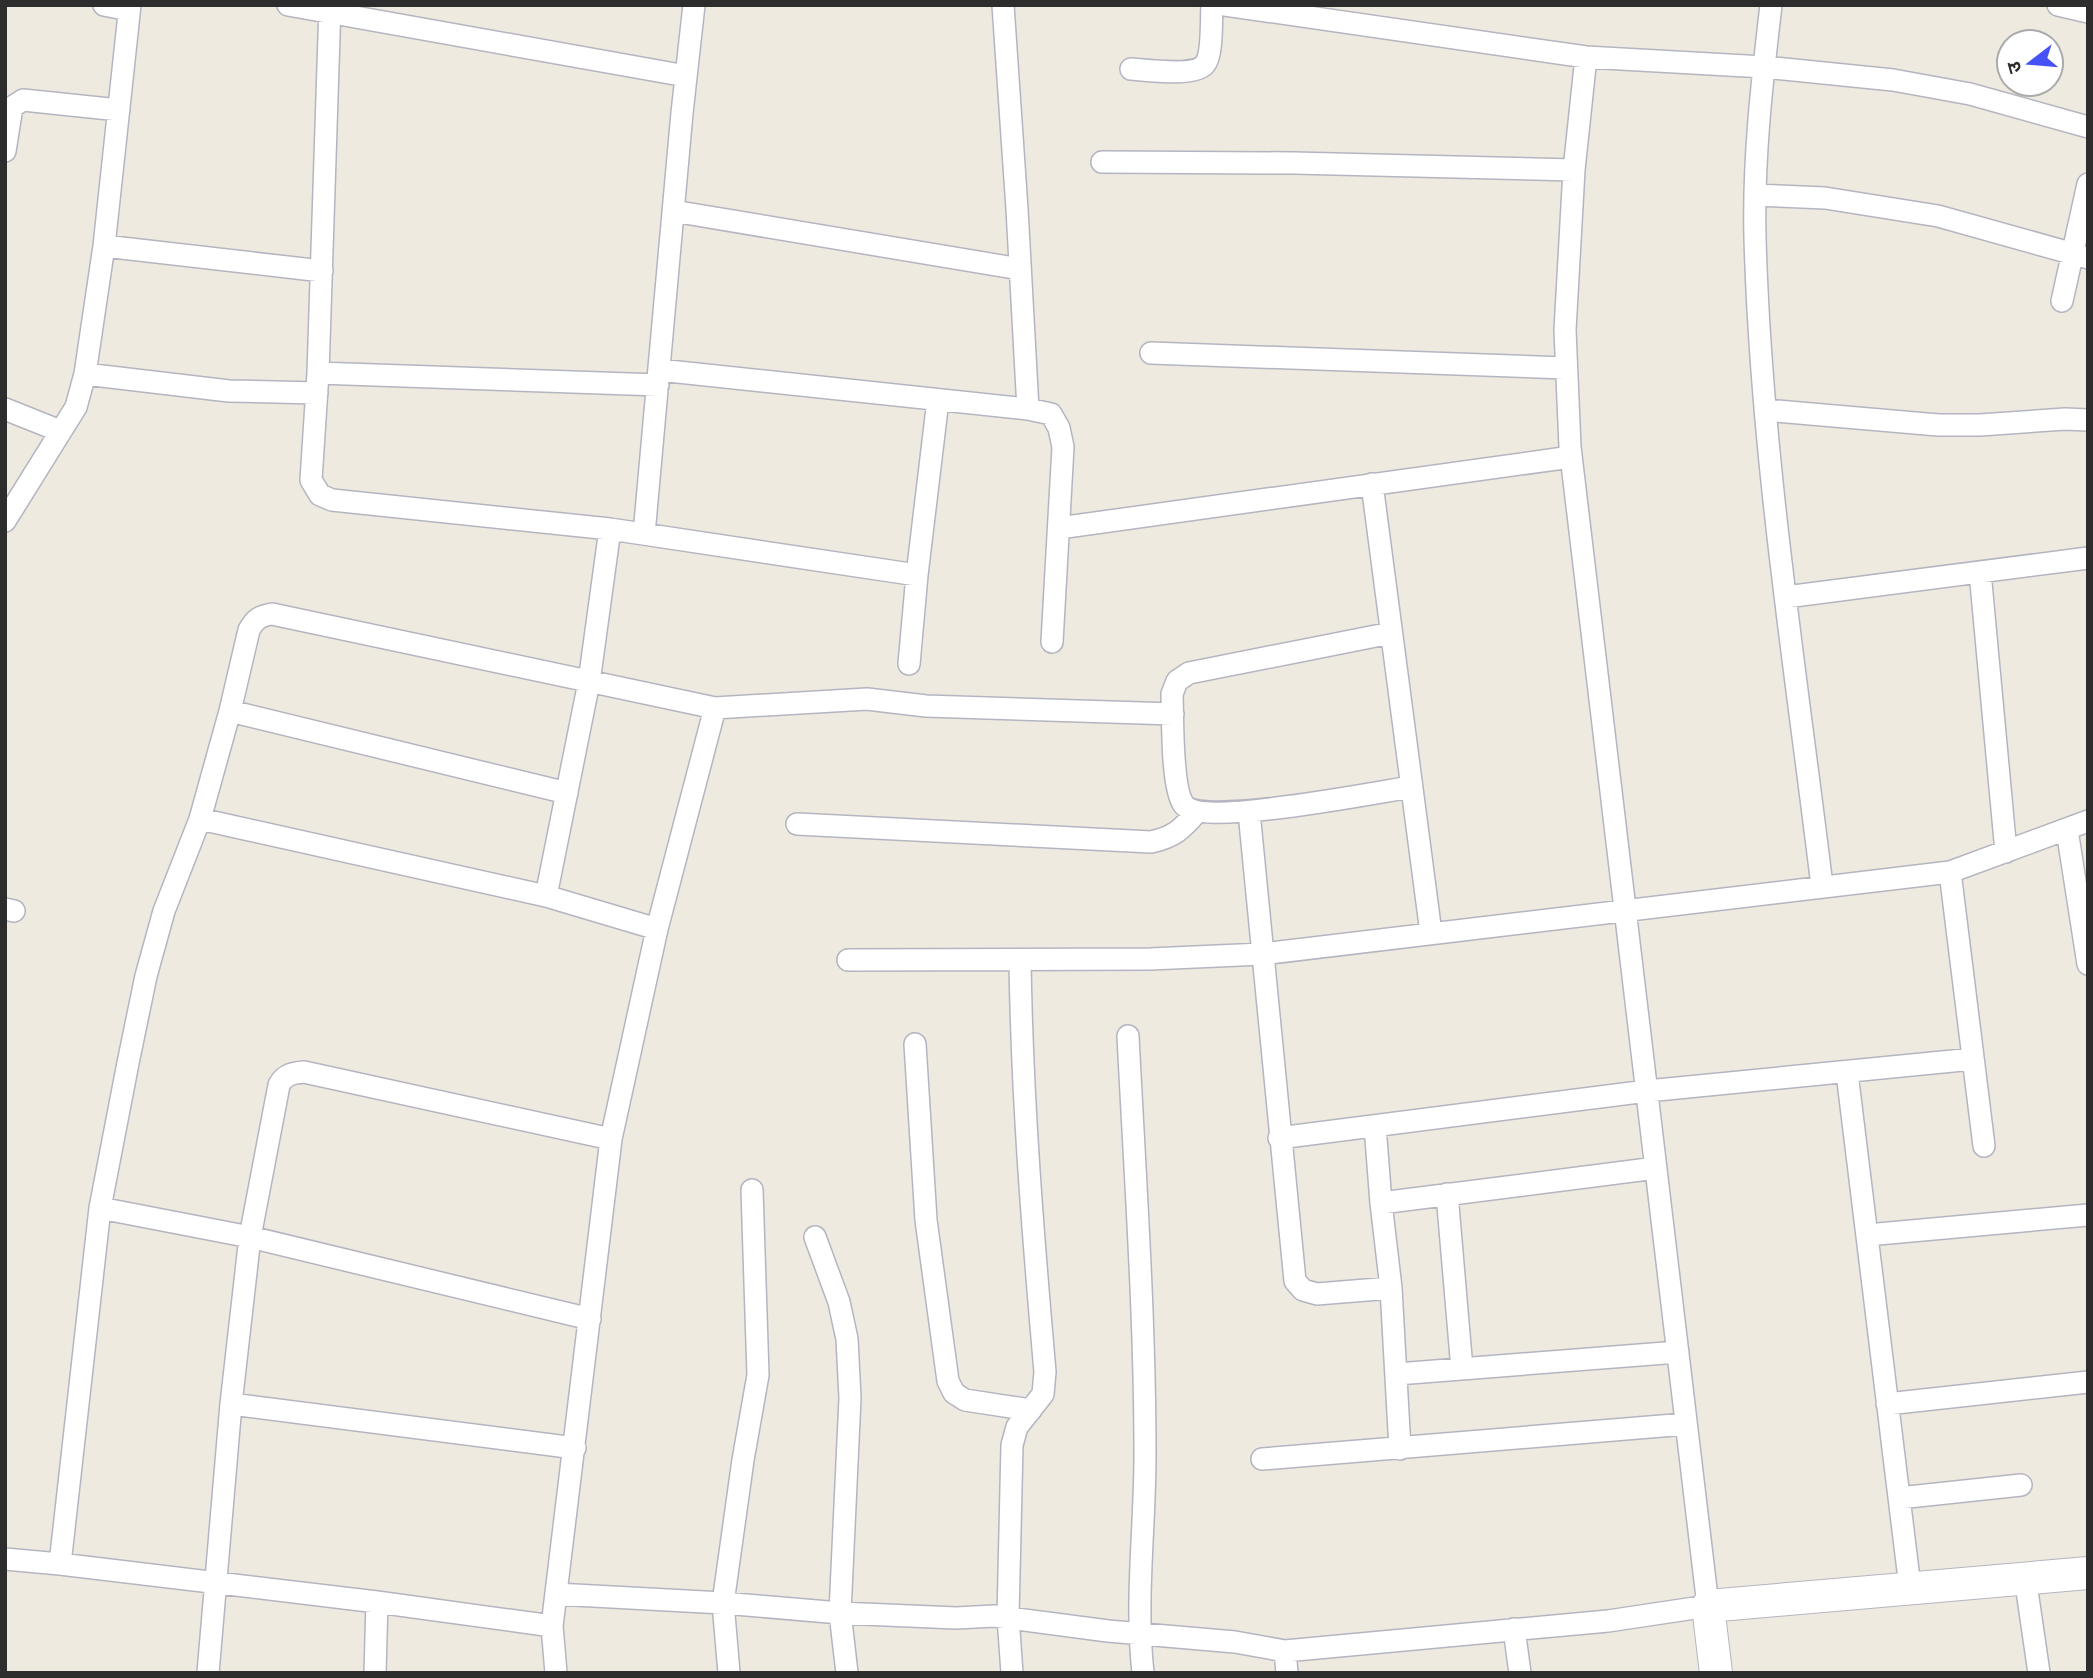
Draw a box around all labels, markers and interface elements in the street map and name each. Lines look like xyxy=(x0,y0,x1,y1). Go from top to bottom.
north arrow xyxy=(1995,28,2065,98)
text: उ xyxy=(2000,58,2028,76)

